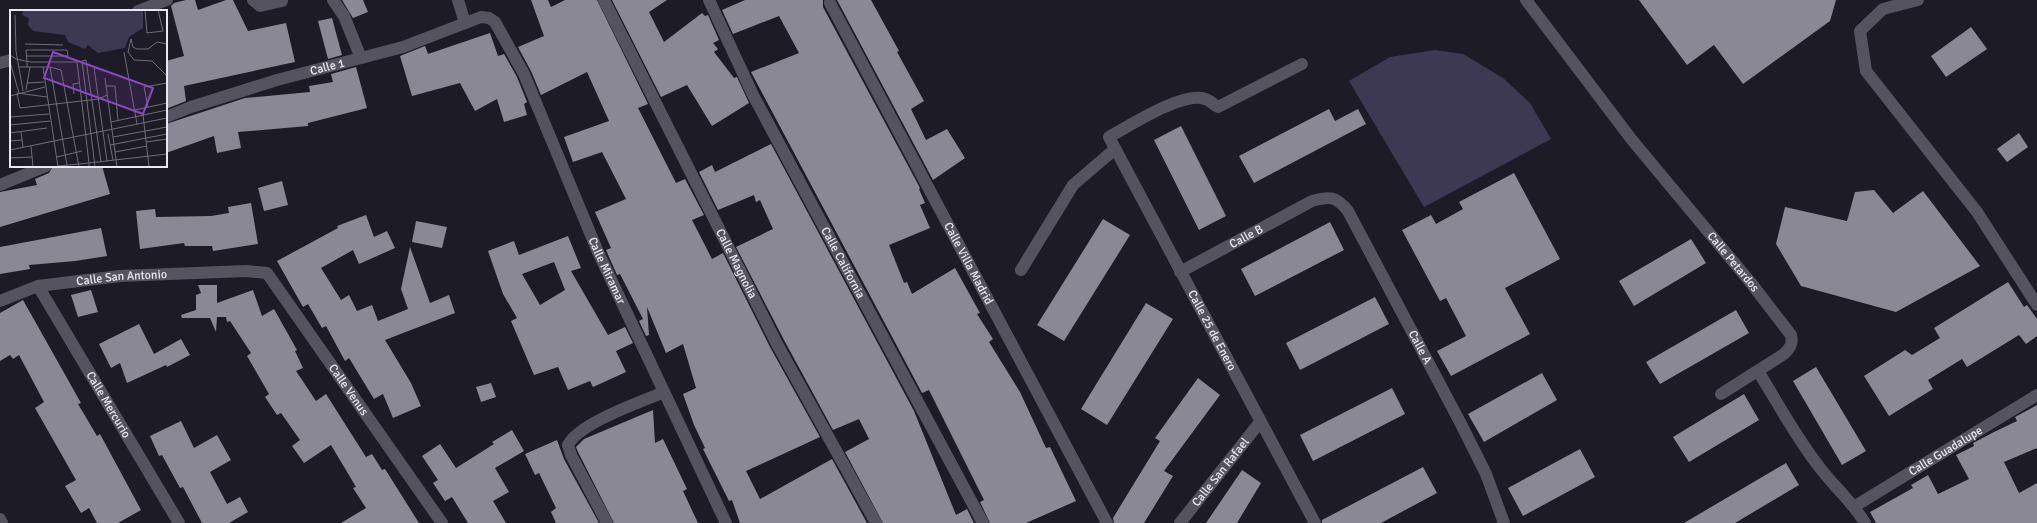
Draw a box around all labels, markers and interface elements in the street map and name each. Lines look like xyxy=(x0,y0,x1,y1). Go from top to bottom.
inset map xyxy=(10,10,167,167)
street label: Calle 1 xyxy=(308,56,346,79)
street label: Calle Villa Madrid xyxy=(940,220,996,307)
street label: Calle B xyxy=(1227,222,1266,252)
street label: Calle California xyxy=(817,224,868,301)
street label: Calle Magnolia xyxy=(712,226,760,301)
street label: Calle Petardos xyxy=(1704,229,1762,295)
street label: Calle Miramar xyxy=(585,235,629,307)
street label: Calle San Antonio xyxy=(76,267,167,289)
street label: Calle 25 de Enero xyxy=(1184,288,1239,373)
street label: Calle A xyxy=(1405,328,1435,367)
street label: Calle Venus xyxy=(325,361,371,419)
street label: Calle Mercurio xyxy=(82,369,134,441)
street label: Calle Guadalupe xyxy=(1906,423,1985,479)
street label: Calle San Rafael xyxy=(1189,435,1253,510)

